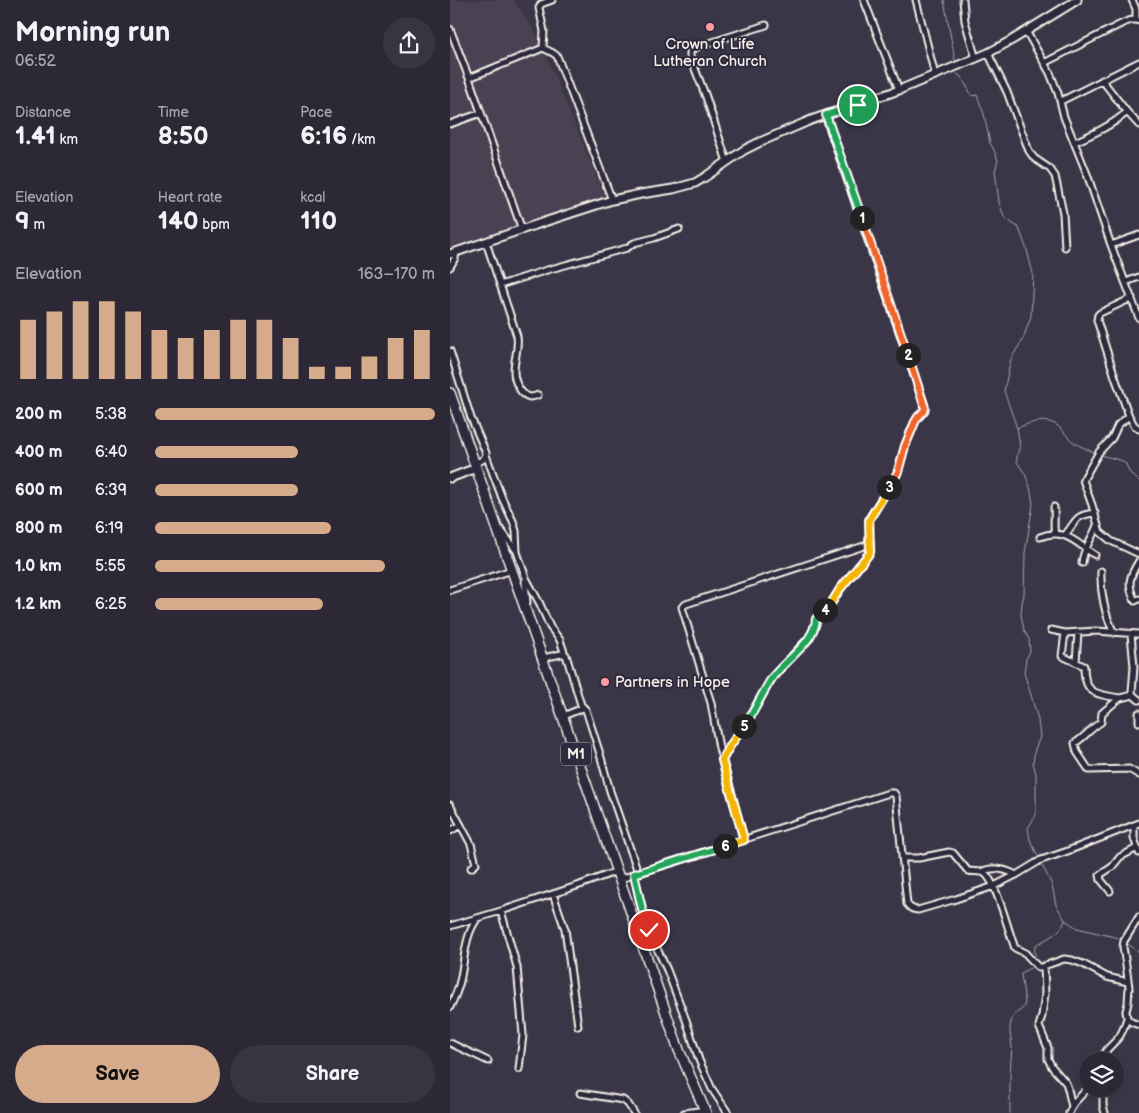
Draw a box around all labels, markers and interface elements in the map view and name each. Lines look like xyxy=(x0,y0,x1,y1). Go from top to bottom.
text: Morning run xyxy=(15,16,170,49)
button: share xyxy=(383,17,435,69)
marker: Crown of Life Lutheran Church xyxy=(704,21,716,33)
place label: Crown of Life Lutheran Church xyxy=(653,35,767,71)
text: 06:52 xyxy=(15,52,56,71)
pin xyxy=(837,84,879,126)
icon: arrive xyxy=(844,91,872,119)
text: Distance xyxy=(15,104,71,121)
text: Time xyxy=(158,104,189,121)
text: Pace xyxy=(300,104,332,121)
text: 1.41 xyxy=(15,121,56,152)
text: 8:50 xyxy=(158,121,209,152)
text: 6:16 xyxy=(300,121,347,152)
text: km xyxy=(56,131,78,148)
text: /km xyxy=(347,131,376,148)
text: Elevation xyxy=(15,189,73,206)
text: Heart rate xyxy=(158,189,222,206)
text: kcal xyxy=(300,189,325,206)
text: 9 xyxy=(15,206,30,237)
text: 140 xyxy=(158,206,198,237)
text: 110 xyxy=(300,206,337,237)
pin: 1 xyxy=(850,206,874,230)
text: 1 xyxy=(860,210,865,227)
text: m xyxy=(30,216,45,233)
text: bpm xyxy=(198,216,230,233)
text: Elevation xyxy=(15,265,82,284)
text: 163–170 m xyxy=(358,265,435,284)
pin: 2 xyxy=(896,342,920,368)
text: 2 xyxy=(904,347,913,364)
text: 200 m xyxy=(15,405,62,424)
text: 5:38 xyxy=(95,405,127,424)
text: 400 m xyxy=(15,443,62,462)
text: 6:40 xyxy=(95,443,127,462)
pin: 3 xyxy=(876,474,902,500)
text: 3 xyxy=(885,479,894,496)
text: 600 m xyxy=(15,481,63,500)
text: 6:39 xyxy=(95,481,127,500)
text: 800 m xyxy=(15,519,63,538)
text: 6:19 xyxy=(95,519,123,538)
text: 1.0 km xyxy=(15,557,62,576)
text: 5:55 xyxy=(95,557,126,576)
text: 1.2 km xyxy=(15,595,61,614)
text: 6:25 xyxy=(95,595,127,614)
pin: 4 xyxy=(812,598,838,622)
text: 4 xyxy=(821,602,830,619)
place label: Partners in Hope xyxy=(615,673,730,692)
marker: Partners in Hope xyxy=(599,676,611,688)
pin: 5 xyxy=(732,714,756,738)
text: 5 xyxy=(740,718,749,735)
road number: M1 xyxy=(561,742,591,766)
pin: 6 xyxy=(712,834,738,858)
text: 6 xyxy=(721,838,730,855)
pin xyxy=(628,909,670,951)
icon: check xyxy=(635,916,663,944)
button: Save xyxy=(15,1045,220,1103)
button: Share xyxy=(230,1045,435,1103)
map controls xyxy=(1079,1052,1124,1097)
button: layers xyxy=(1079,1052,1124,1097)

